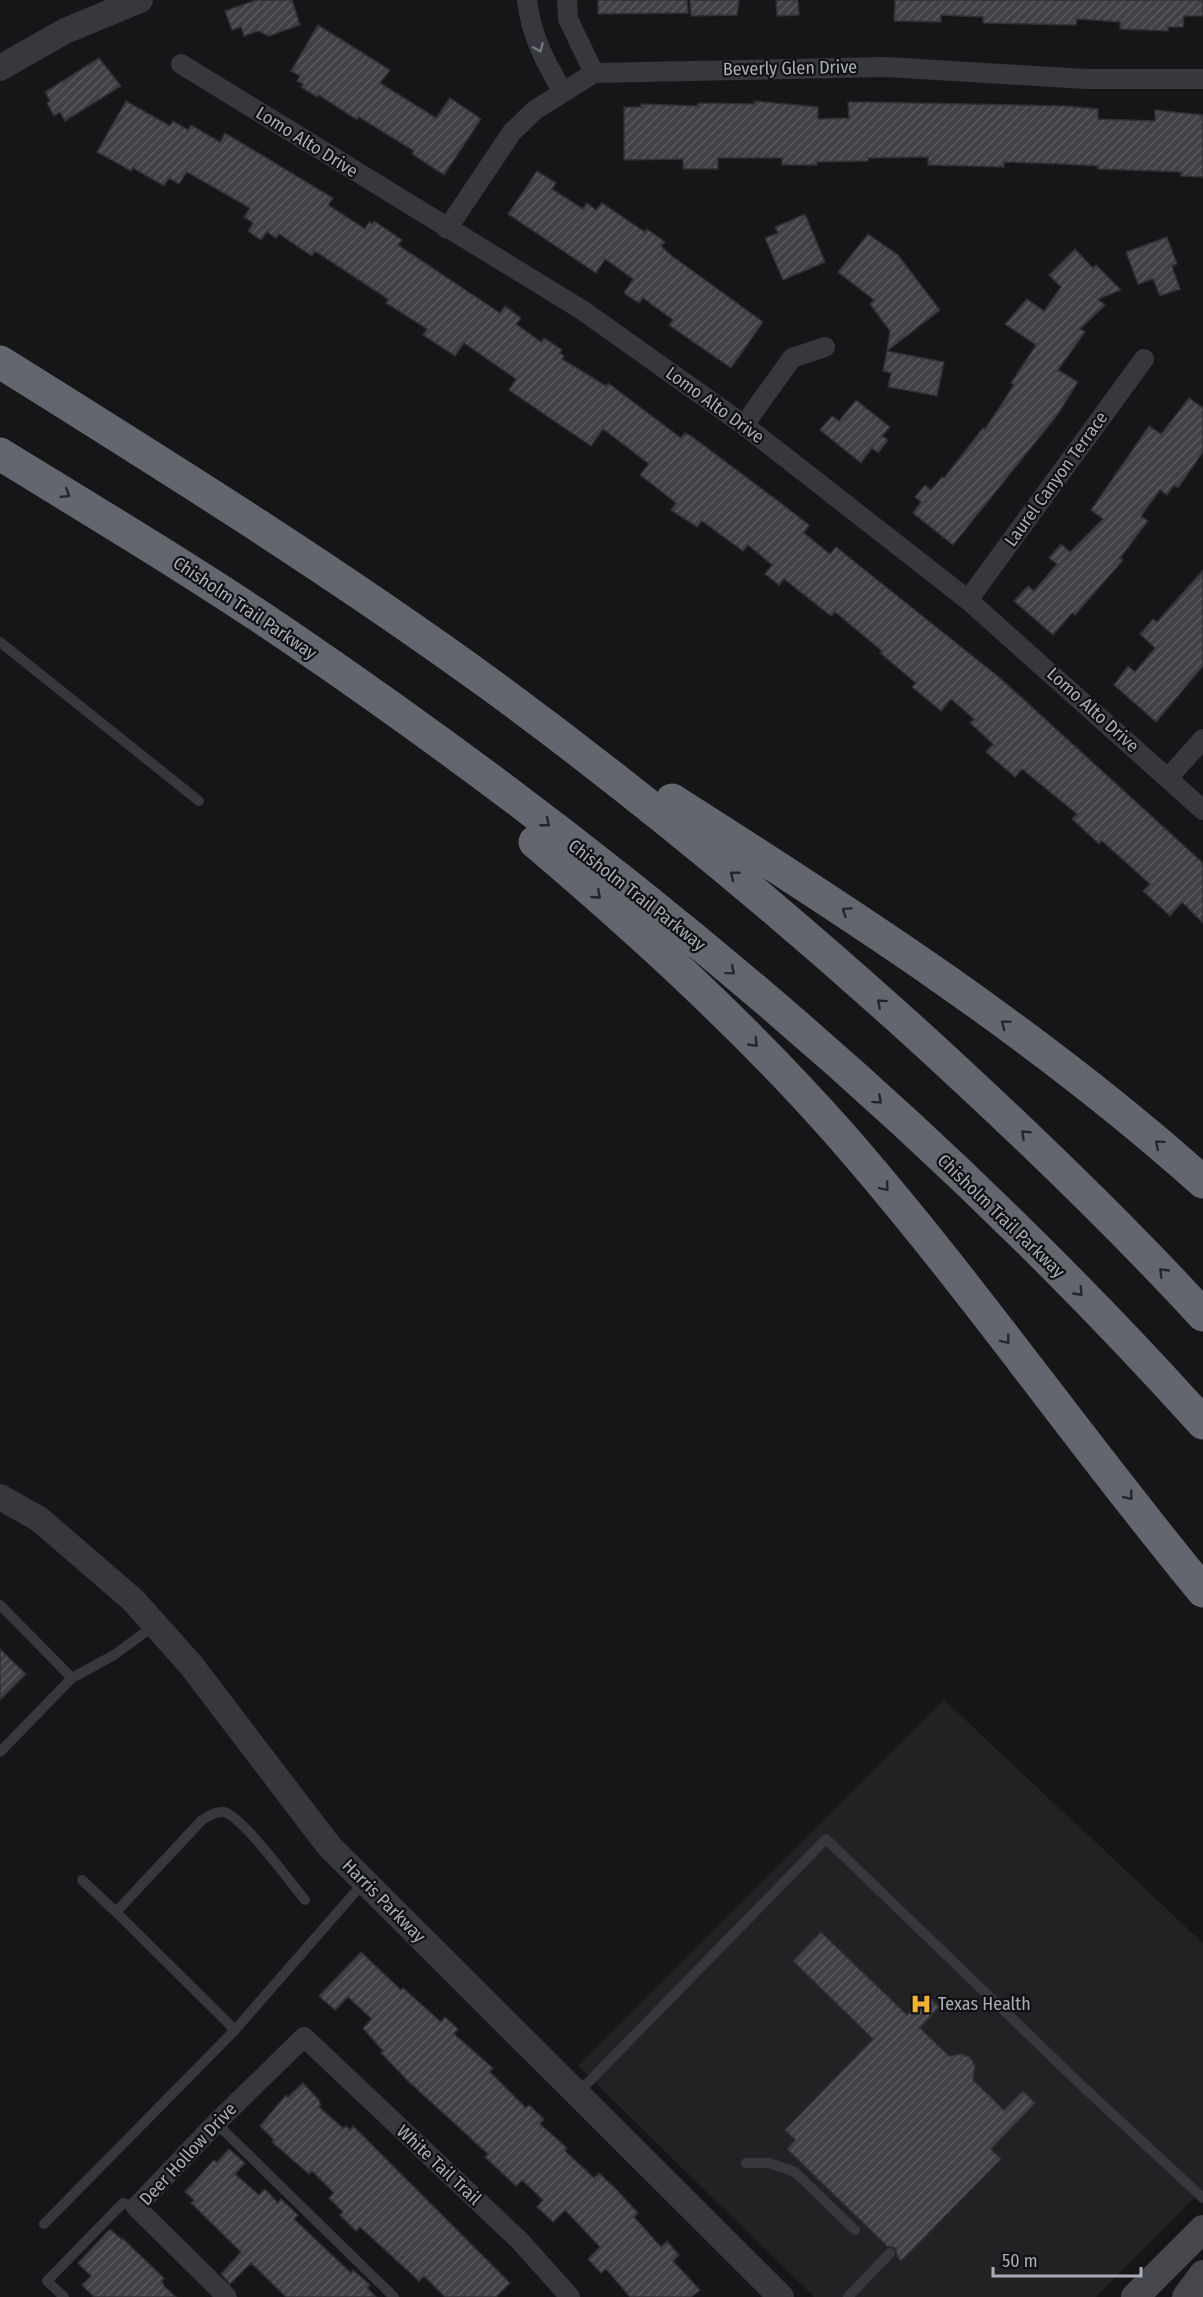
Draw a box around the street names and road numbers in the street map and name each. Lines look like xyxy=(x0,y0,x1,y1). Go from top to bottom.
street label: Beverly Glen Drive xyxy=(723,56,857,80)
street label: Lomo Alto Drive xyxy=(252,102,362,182)
street label: Lomo Alto Drive xyxy=(662,362,769,448)
street label: Laurel Canyon Terrace xyxy=(1000,407,1112,551)
street label: Chisholm Trail Parkway xyxy=(169,552,321,664)
street label: Lomo Alto Drive xyxy=(1042,663,1144,757)
street label: Chisholm Trail Parkway xyxy=(564,834,710,956)
street label: Chisholm Trail Parkway xyxy=(933,1150,1069,1282)
street label: Harris Parkway xyxy=(338,1855,430,1947)
street label: Deer Hollow Drive xyxy=(135,2098,241,2210)
street label: White Tail Trail xyxy=(392,2120,486,2210)

